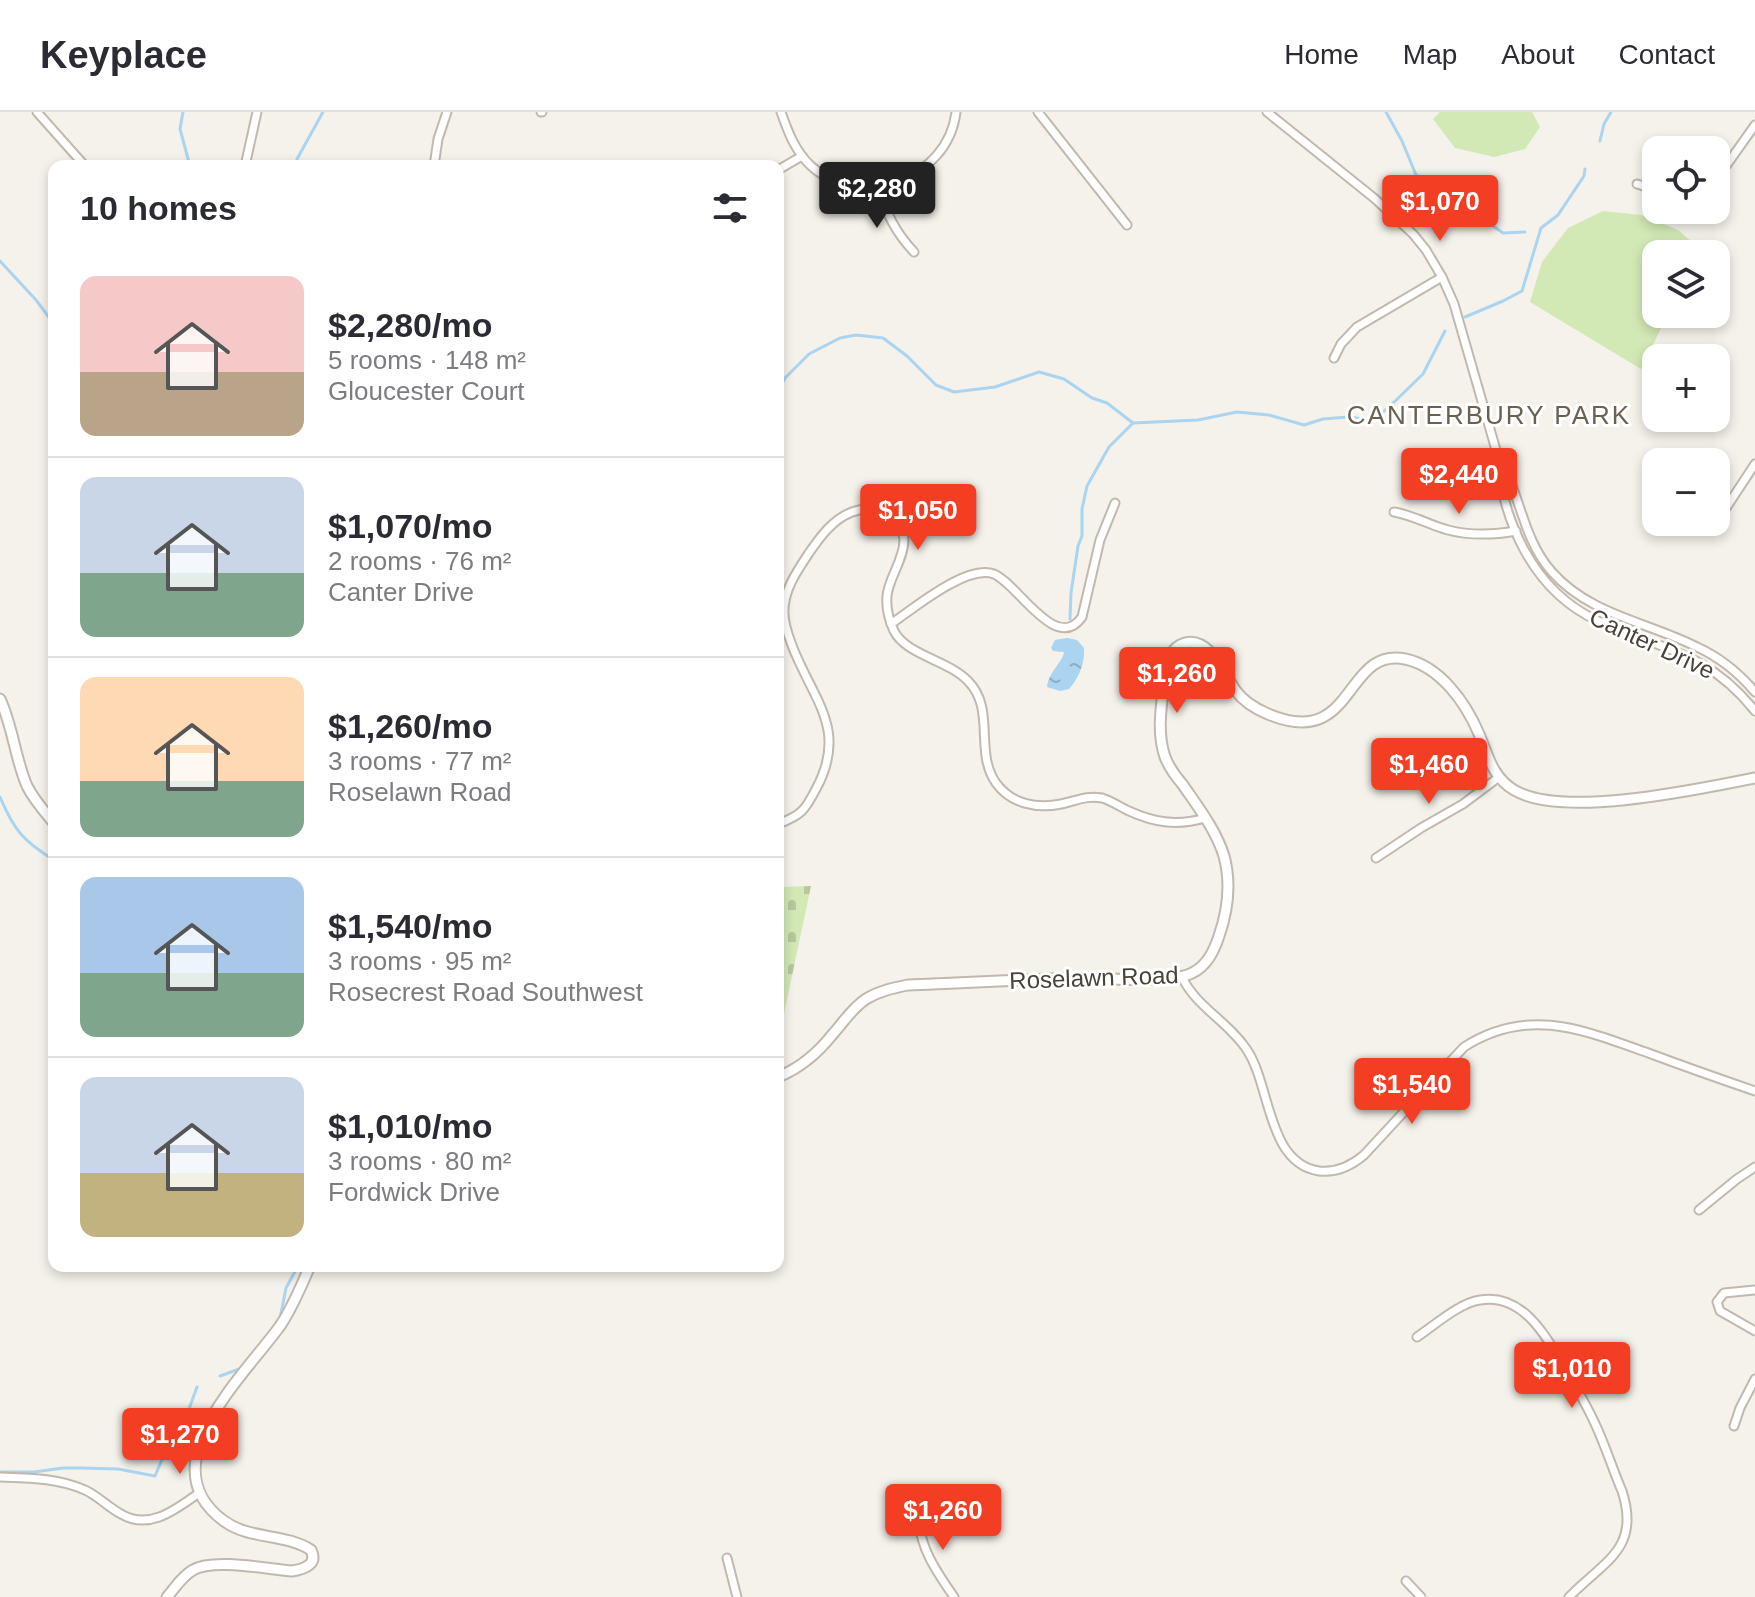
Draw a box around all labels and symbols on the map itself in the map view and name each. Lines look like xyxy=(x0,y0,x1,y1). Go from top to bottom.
pin: $2,280 xyxy=(812,162,942,230)
pin: $1,070 xyxy=(1375,175,1505,243)
district label: CANTERBURY PARK xyxy=(1347,400,1631,430)
pin: $2,440 xyxy=(1394,448,1524,516)
pin: $1,050 xyxy=(853,484,983,552)
street label: Canter Drive xyxy=(1585,603,1719,684)
pin: $1,260 xyxy=(1112,647,1242,715)
pin: $1,460 xyxy=(1364,738,1494,806)
street label: Roselawn Road xyxy=(1009,961,1179,994)
pin: $1,540 xyxy=(1347,1058,1477,1126)
pin: $1,010 xyxy=(1507,1342,1637,1410)
pin: $1,270 xyxy=(115,1408,245,1476)
pin: $1,260 xyxy=(878,1484,1008,1552)

